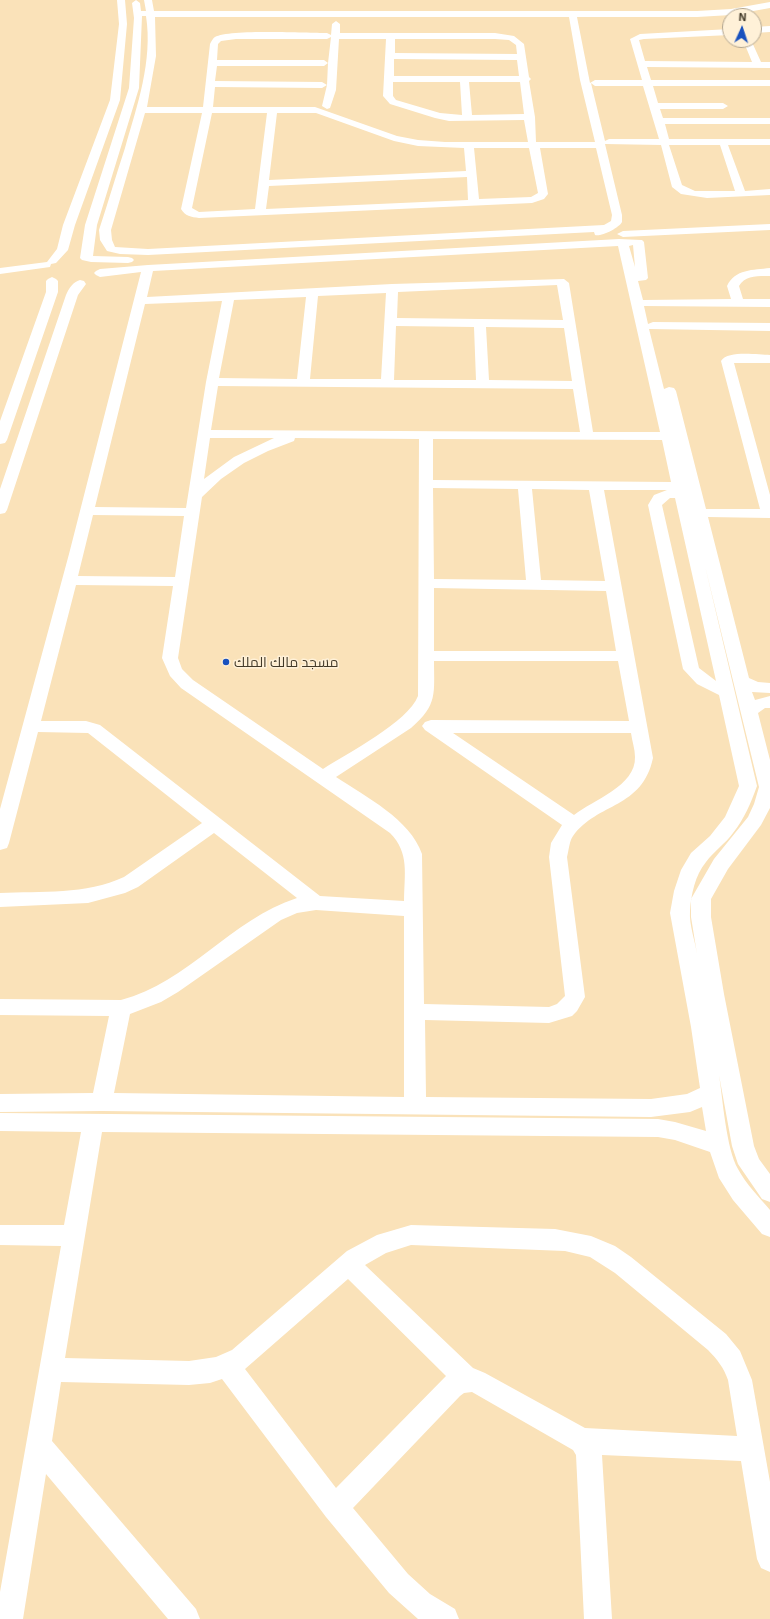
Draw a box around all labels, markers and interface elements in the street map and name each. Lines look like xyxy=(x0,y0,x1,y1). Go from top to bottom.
north arrow xyxy=(722,8,762,48)
text: N xyxy=(738,10,747,23)
place label: مسجد مالك الملك xyxy=(234,654,338,670)
marker: مسجد مالك الملك xyxy=(221,657,231,667)

